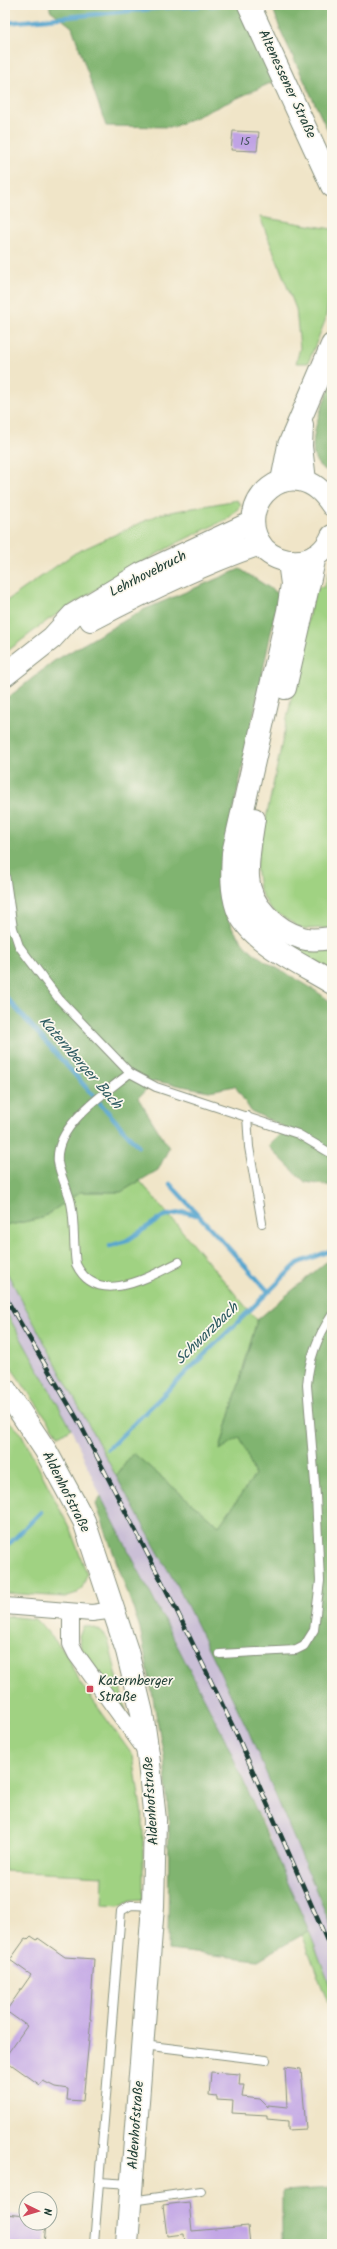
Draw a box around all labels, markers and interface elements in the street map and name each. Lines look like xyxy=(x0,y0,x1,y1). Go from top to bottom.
street label: Altenessener Straße xyxy=(252,26,322,143)
house number: 15 xyxy=(240,132,252,151)
street label: Lehrhovebruch xyxy=(105,545,191,603)
water label: Katernberger Bach xyxy=(33,1011,129,1117)
water label: Schwarzbach xyxy=(170,1296,246,1371)
street label: Aldenhofstraße xyxy=(36,1447,96,1537)
place label: Katernberger Straße xyxy=(98,1670,174,1708)
marker: Katernberger Straße xyxy=(85,1684,95,1694)
street label: Aldenhofstraße xyxy=(137,1755,165,1846)
street label: Aldenhofstraße xyxy=(122,2079,150,2170)
north arrow xyxy=(18,2191,58,2231)
text: N xyxy=(38,2208,56,2216)

